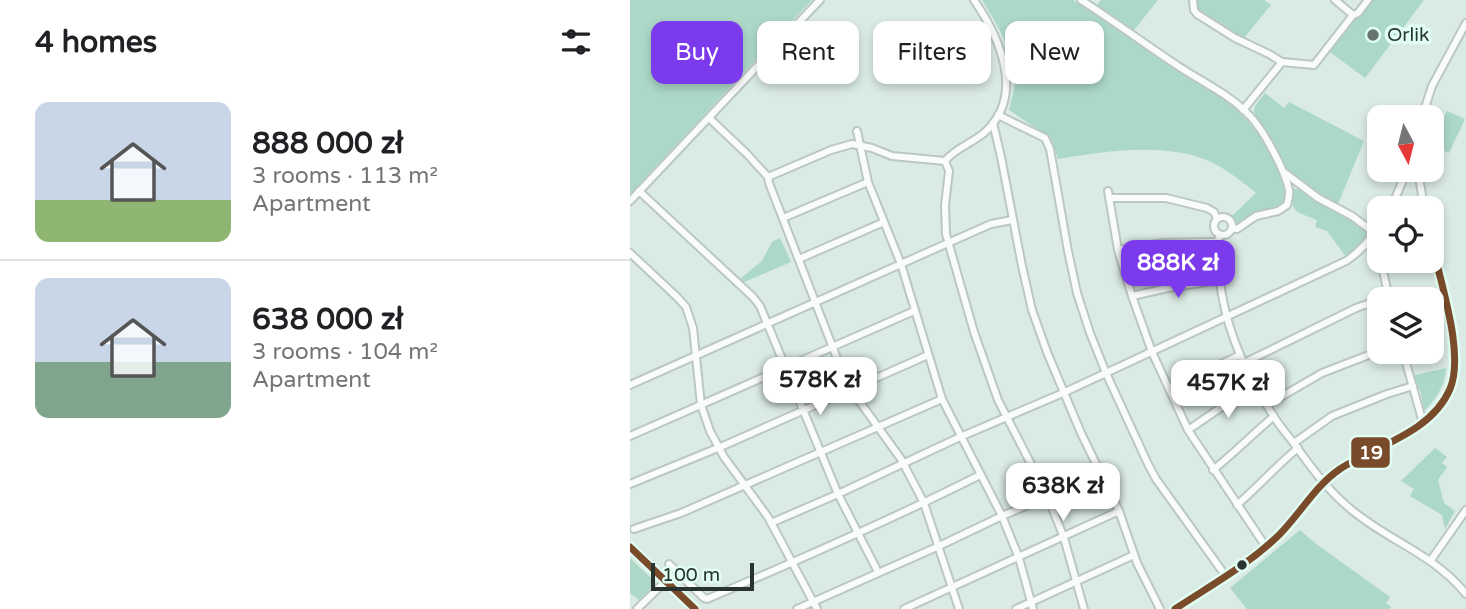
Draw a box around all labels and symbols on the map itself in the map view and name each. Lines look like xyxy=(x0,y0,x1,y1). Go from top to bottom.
place label: Orlik xyxy=(1387,24,1429,46)
marker: Orlik xyxy=(1365,27,1381,43)
north arrow xyxy=(1367,105,1444,182)
pin: 888K zł xyxy=(1113,240,1243,300)
pin: 578K zł xyxy=(755,358,885,417)
pin: 457K zł xyxy=(1163,360,1293,420)
line badge: 19 xyxy=(1350,436,1391,469)
text: 19 xyxy=(1359,442,1383,464)
pin: 638K zł xyxy=(998,463,1128,523)
unlabelled marker xyxy=(1235,558,1249,572)
scale bar xyxy=(651,560,754,592)

